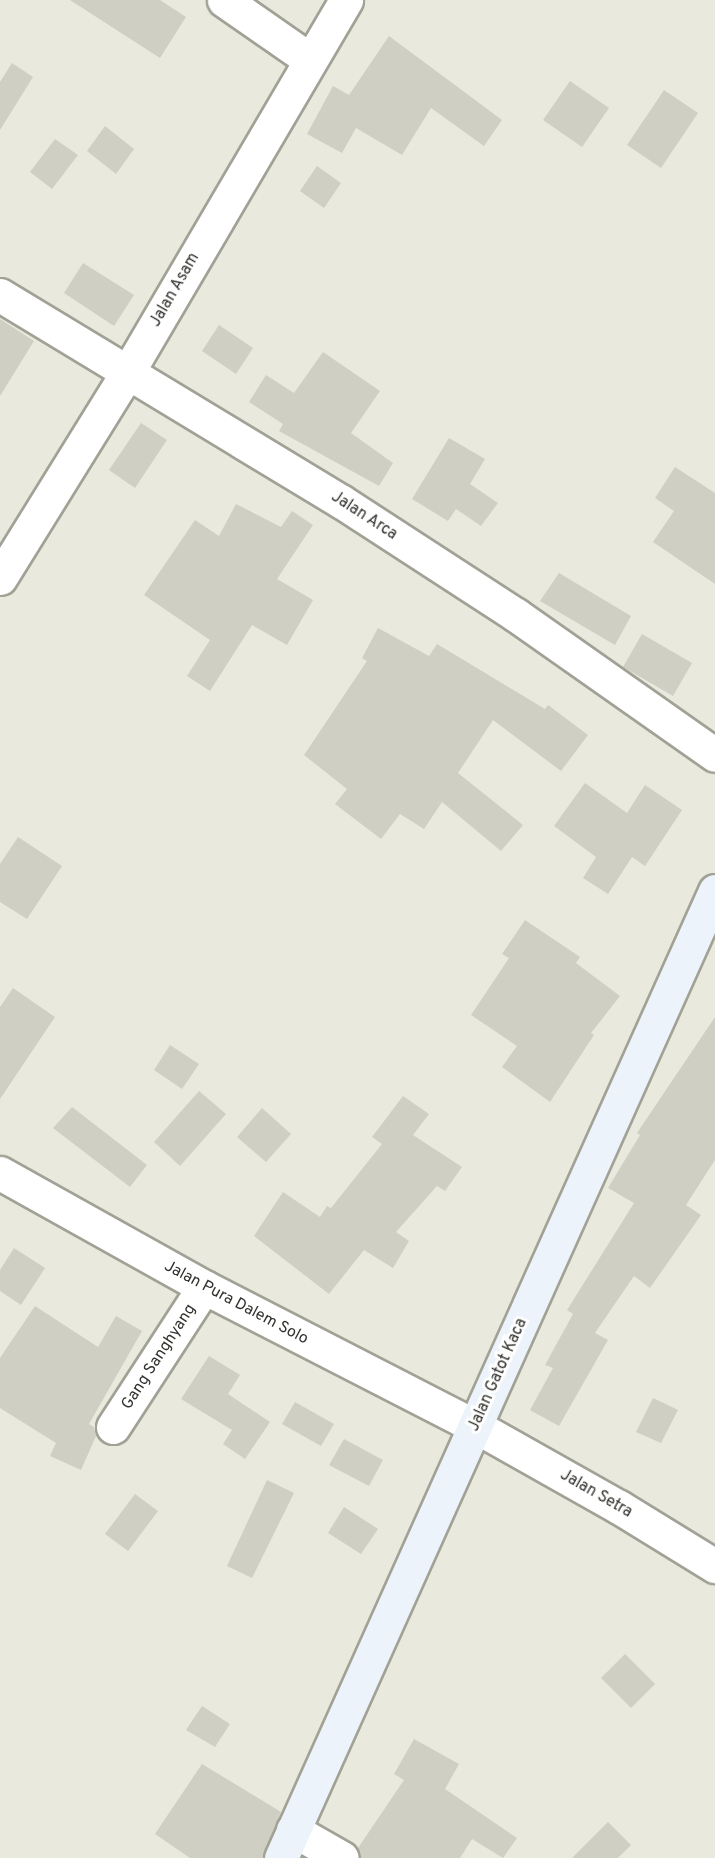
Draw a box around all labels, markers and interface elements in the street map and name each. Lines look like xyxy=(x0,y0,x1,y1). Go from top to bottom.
street label: Jalan Asam xyxy=(146,249,204,331)
street label: Jalan Arca xyxy=(327,487,401,545)
street label: Jalan Pura Dalem Solo xyxy=(161,1257,311,1349)
street label: Gang Sanghyang xyxy=(118,1301,200,1413)
street label: Jalan Gatot Kaca xyxy=(464,1316,532,1434)
street label: Jalan Setra xyxy=(556,1466,636,1522)

